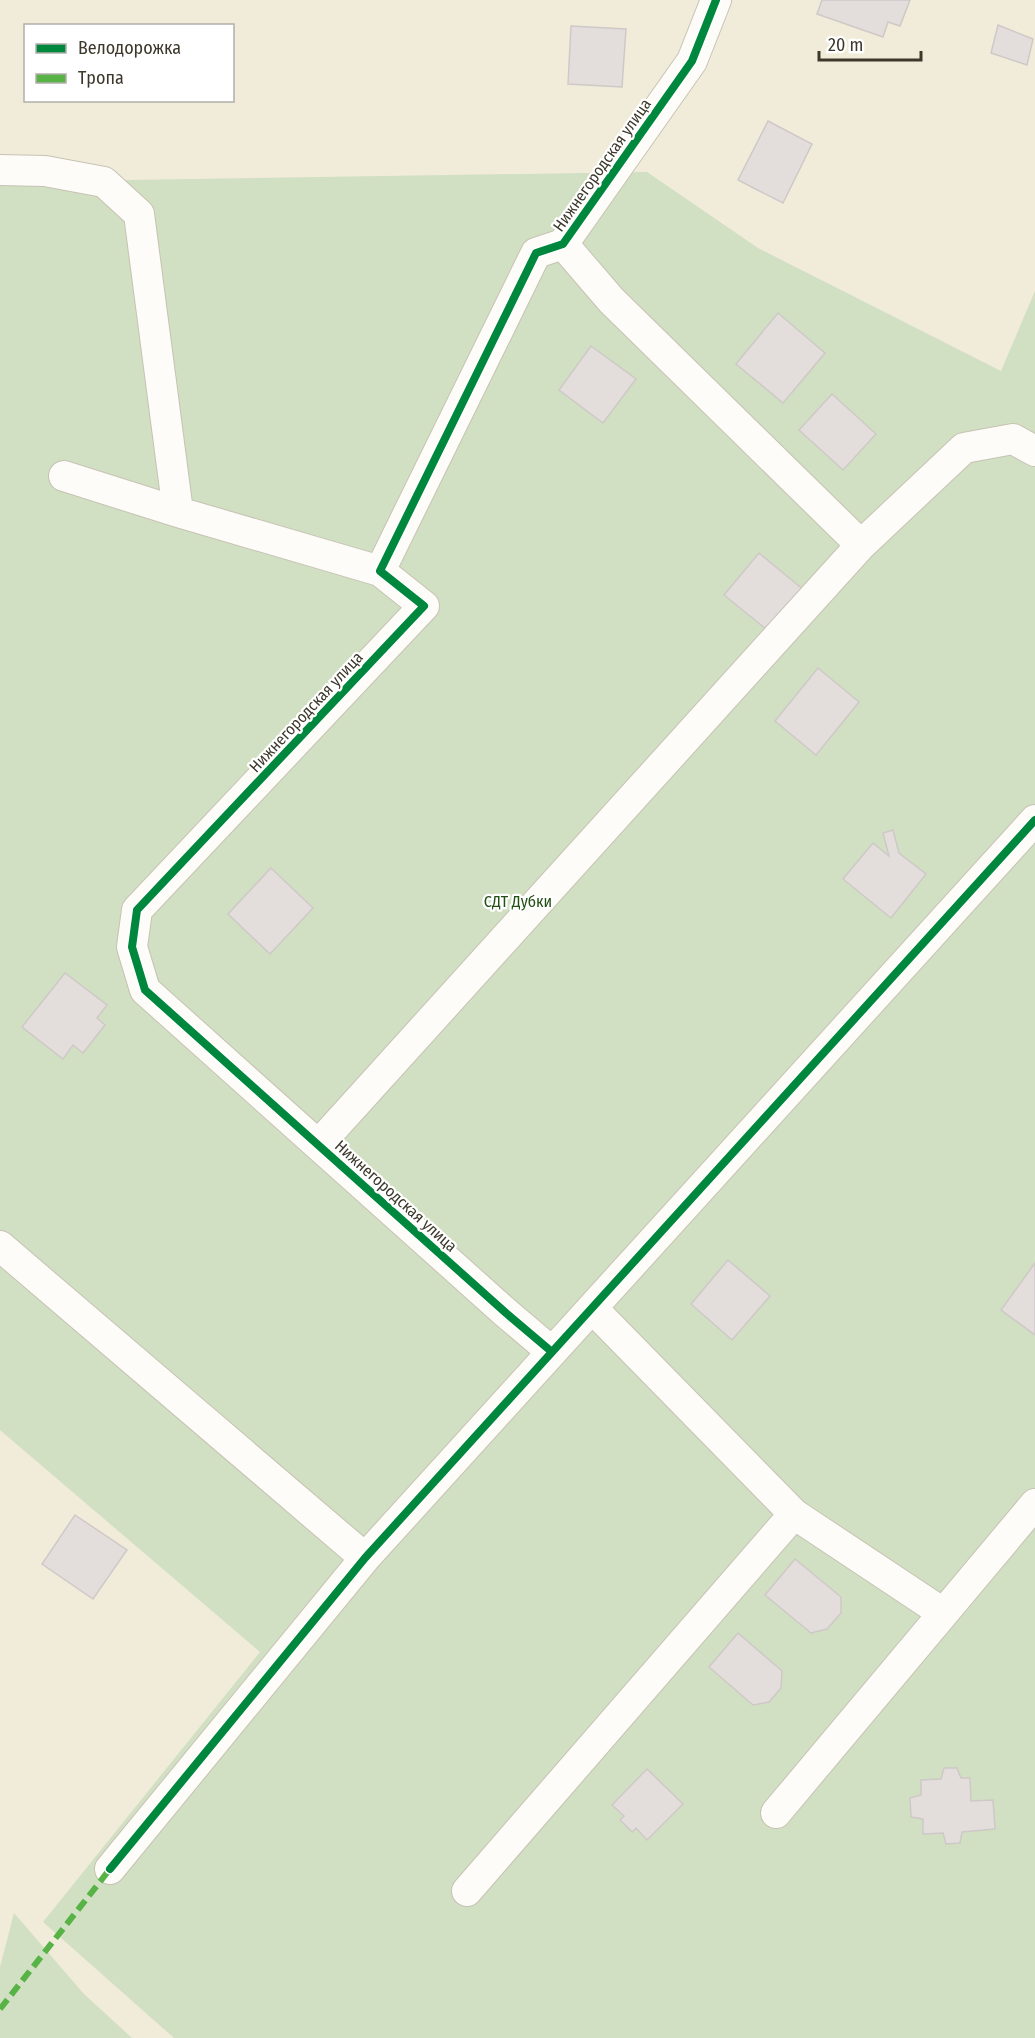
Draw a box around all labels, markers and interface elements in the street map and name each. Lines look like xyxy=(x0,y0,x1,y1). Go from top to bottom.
legend xyxy=(24,24,234,102)
scale bar xyxy=(819,24,921,62)
text: 20 m xyxy=(828,34,863,56)
text: Велодорожка xyxy=(78,37,181,59)
text: Тропа xyxy=(78,67,124,89)
street label: Нижнегородская улица xyxy=(549,95,655,235)
street label: Нижнегородская улица xyxy=(245,648,367,776)
park label: СДТ Дубки xyxy=(484,892,552,911)
street label: Нижнегородская улица xyxy=(331,1136,461,1256)

